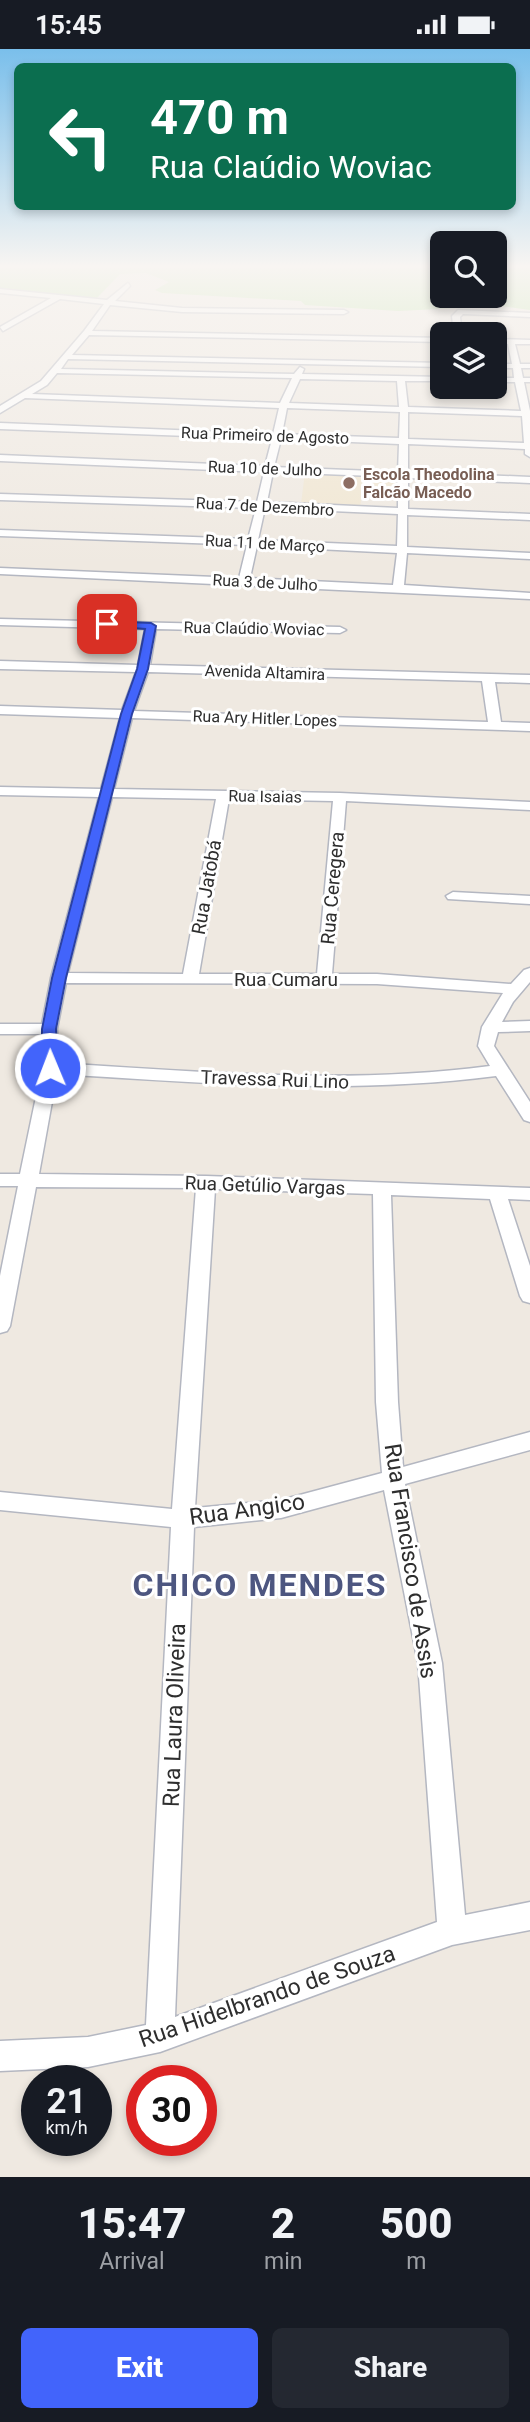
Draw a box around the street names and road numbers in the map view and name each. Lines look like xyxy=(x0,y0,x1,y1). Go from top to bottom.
street label: Rua Primeiro de Agosto xyxy=(181,423,349,448)
street label: Rua 10 de Julho xyxy=(208,457,322,480)
street label: Rua 7 de Dezembro xyxy=(195,493,335,520)
street label: Rua 11 de Março xyxy=(204,531,326,556)
street label: Rua 3 de Julho xyxy=(212,570,318,595)
street label: Rua Claúdio Woviac xyxy=(183,618,325,639)
street label: Avenida Altamira xyxy=(204,661,326,684)
street label: Rua Ary Hitler Lopes xyxy=(192,706,338,731)
street label: Rua Isaias xyxy=(228,786,302,807)
street label: Rua Ceregera xyxy=(316,831,349,945)
street label: Rua Jatobá xyxy=(187,838,226,936)
street label: Rua Cumaru xyxy=(234,968,338,991)
street label: Travessa Rui Lino xyxy=(200,1065,350,1094)
street label: Rua Getúlio Vargas xyxy=(184,1171,346,1200)
street label: Rua Francisco de Assis xyxy=(379,1442,442,1680)
street label: Rua Angico xyxy=(188,1488,307,1531)
street label: Rua Laura Oliveira xyxy=(158,1623,191,1807)
street label: Rua Hidelbrando de Souza xyxy=(135,1940,399,2053)

